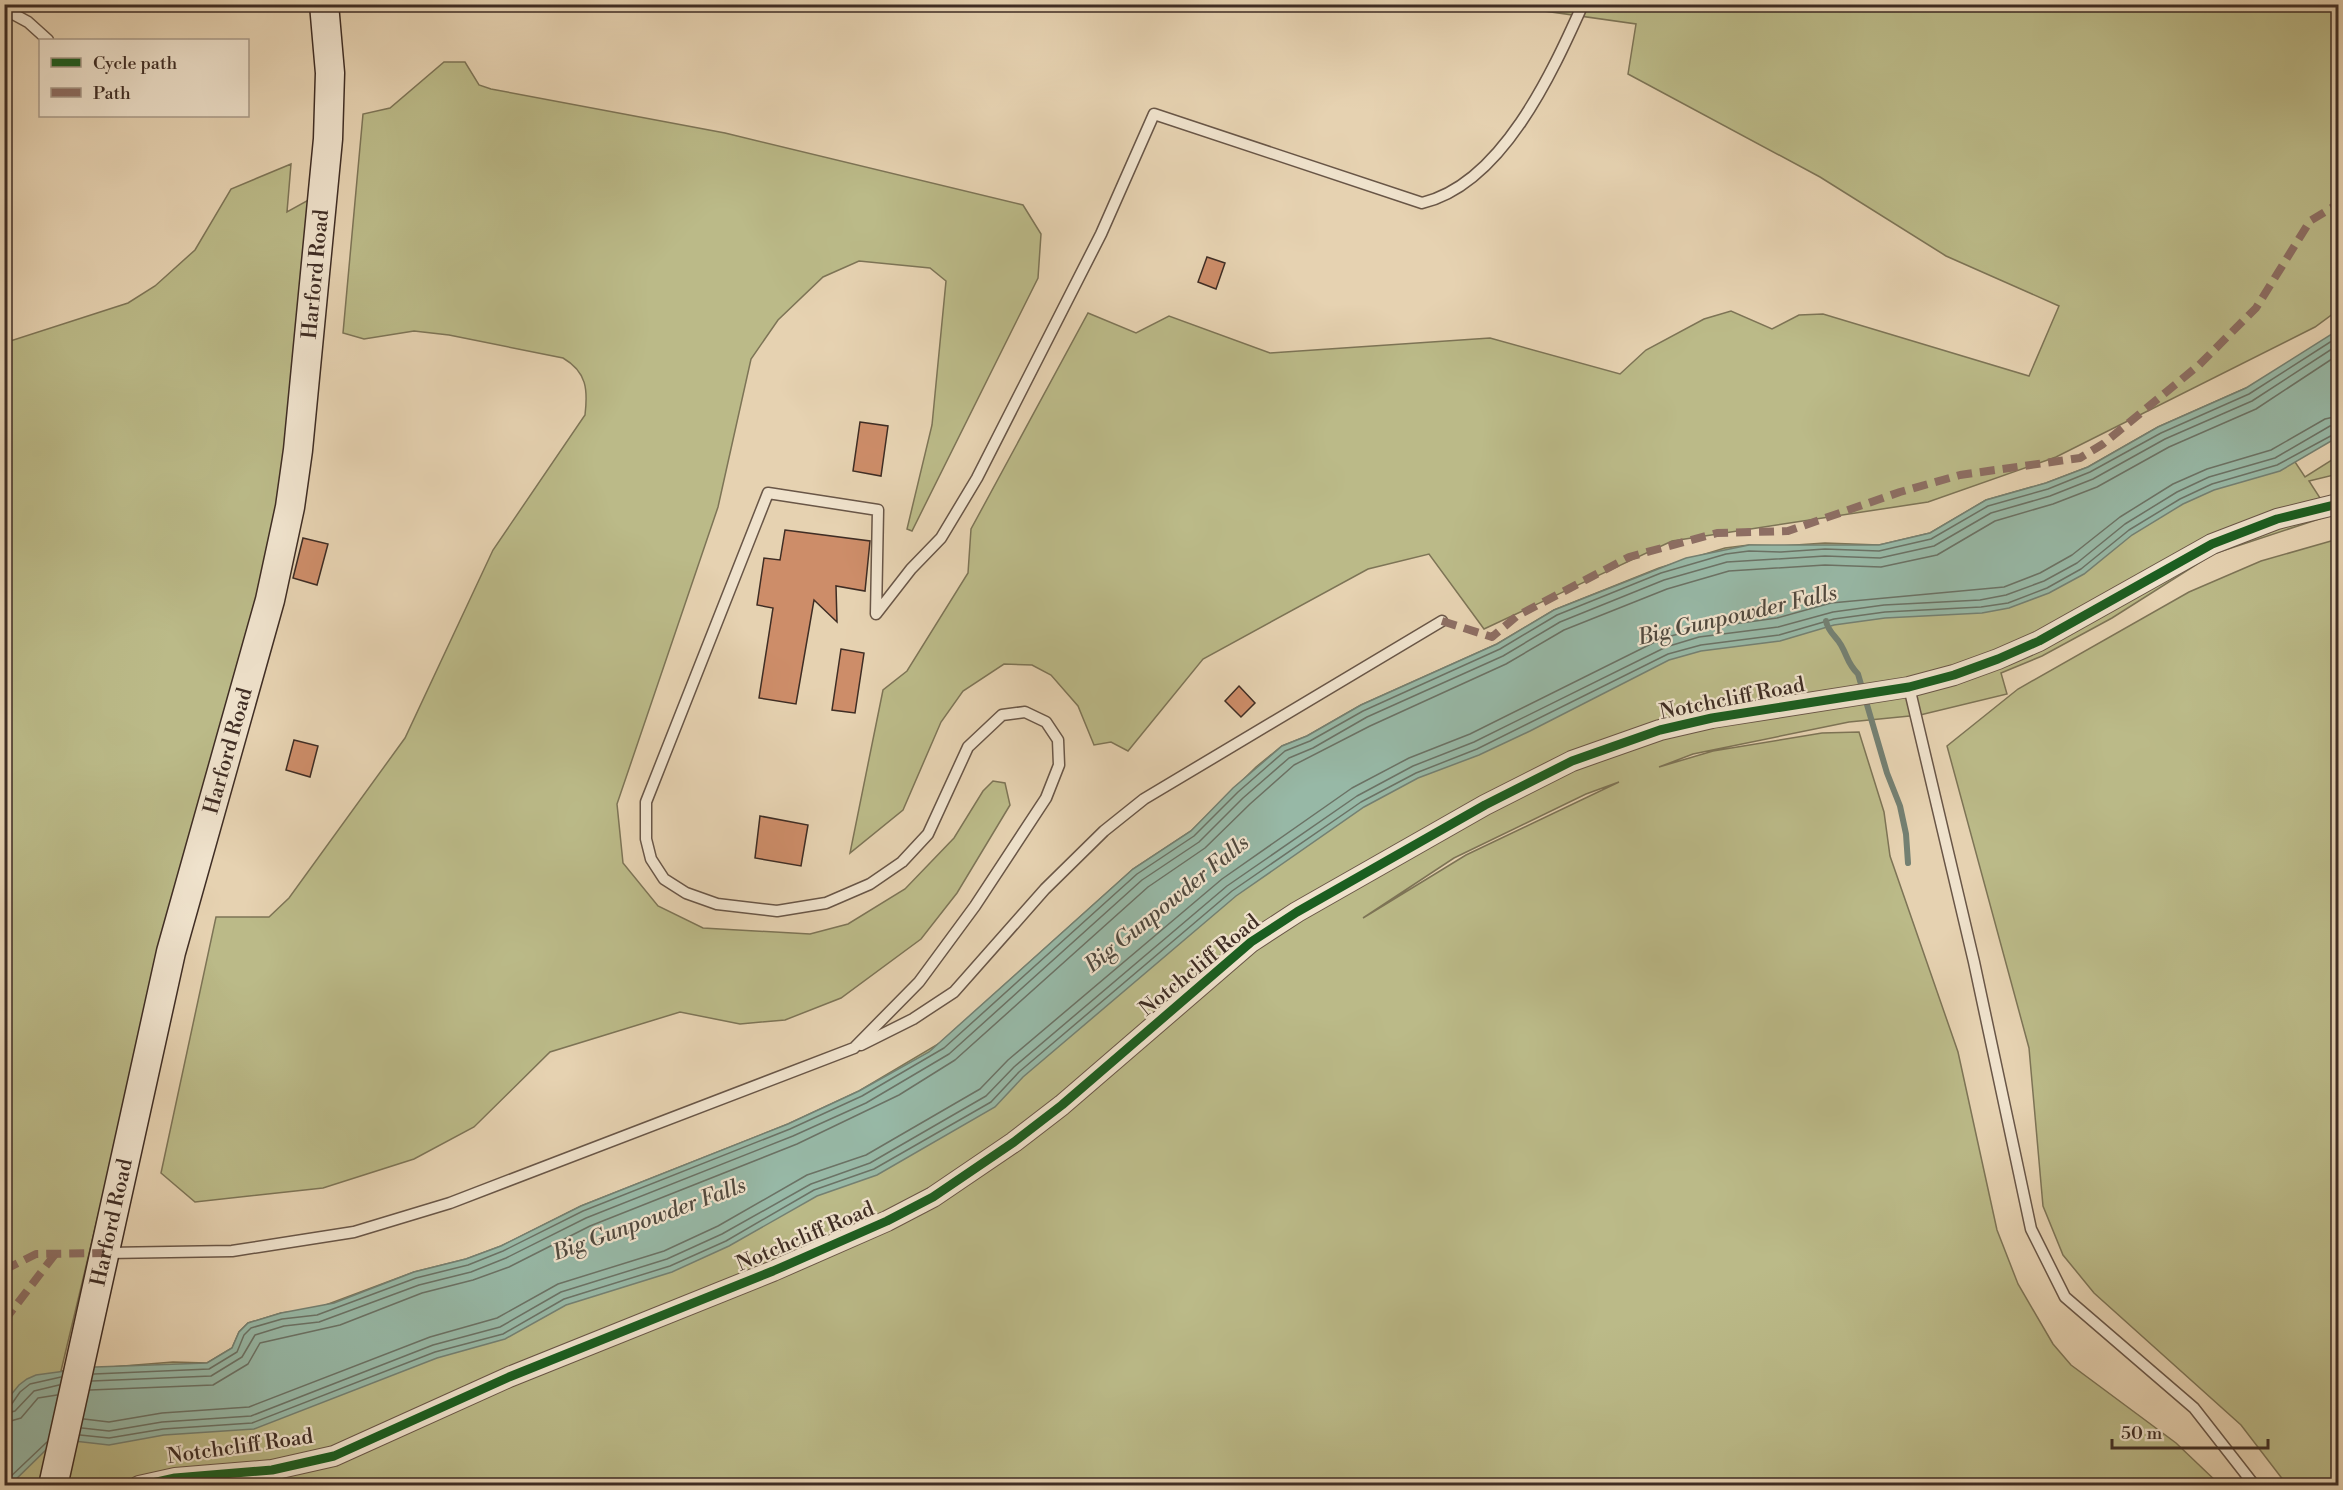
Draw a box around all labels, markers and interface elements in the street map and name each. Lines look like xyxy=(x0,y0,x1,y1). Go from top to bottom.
legend xyxy=(39,39,249,117)
text: Cycle path xyxy=(93,52,177,75)
text: Path xyxy=(93,82,131,105)
street label: Harford Road xyxy=(297,208,335,340)
water label: Big Gunpowder Falls xyxy=(1634,579,1840,652)
street label: Notchcliff Road xyxy=(1657,672,1807,726)
street label: Harford Road xyxy=(198,685,259,817)
water label: Big Gunpowder Falls xyxy=(1079,830,1255,979)
street label: Notchcliff Road xyxy=(1134,909,1265,1022)
street label: Harford Road xyxy=(86,1156,139,1289)
water label: Big Gunpowder Falls xyxy=(548,1172,750,1267)
street label: Notchcliff Road xyxy=(733,1196,878,1278)
scale bar xyxy=(2112,1412,2268,1450)
text: 50 m xyxy=(2121,1422,2163,1445)
street label: Notchcliff Road xyxy=(165,1424,315,1470)

